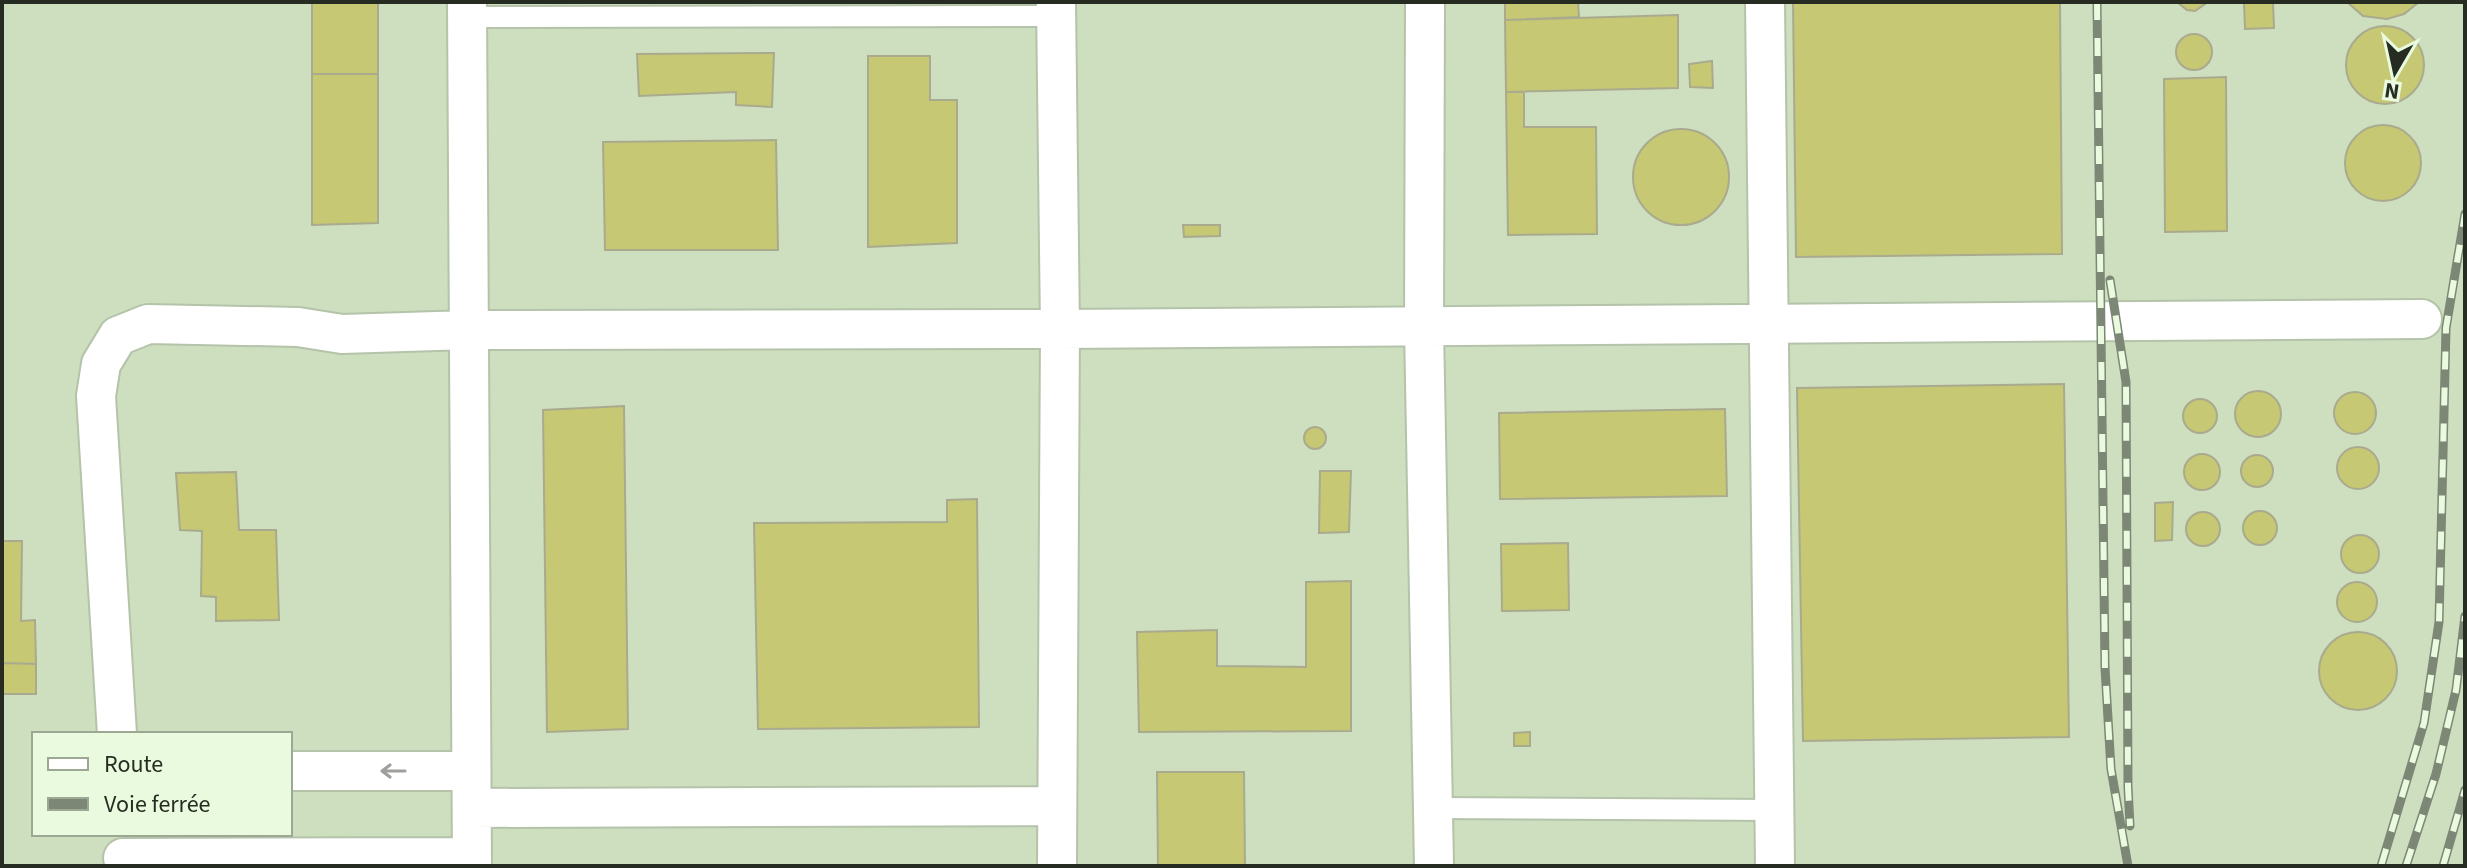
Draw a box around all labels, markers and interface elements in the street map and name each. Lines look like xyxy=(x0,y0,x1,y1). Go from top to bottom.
north arrow xyxy=(2355,32,2435,112)
text: N xyxy=(2382,74,2402,108)
legend xyxy=(32,732,292,836)
text: Route xyxy=(104,747,163,782)
one-way arrow xyxy=(380,763,407,779)
text: Voie ferrée xyxy=(104,787,211,822)

